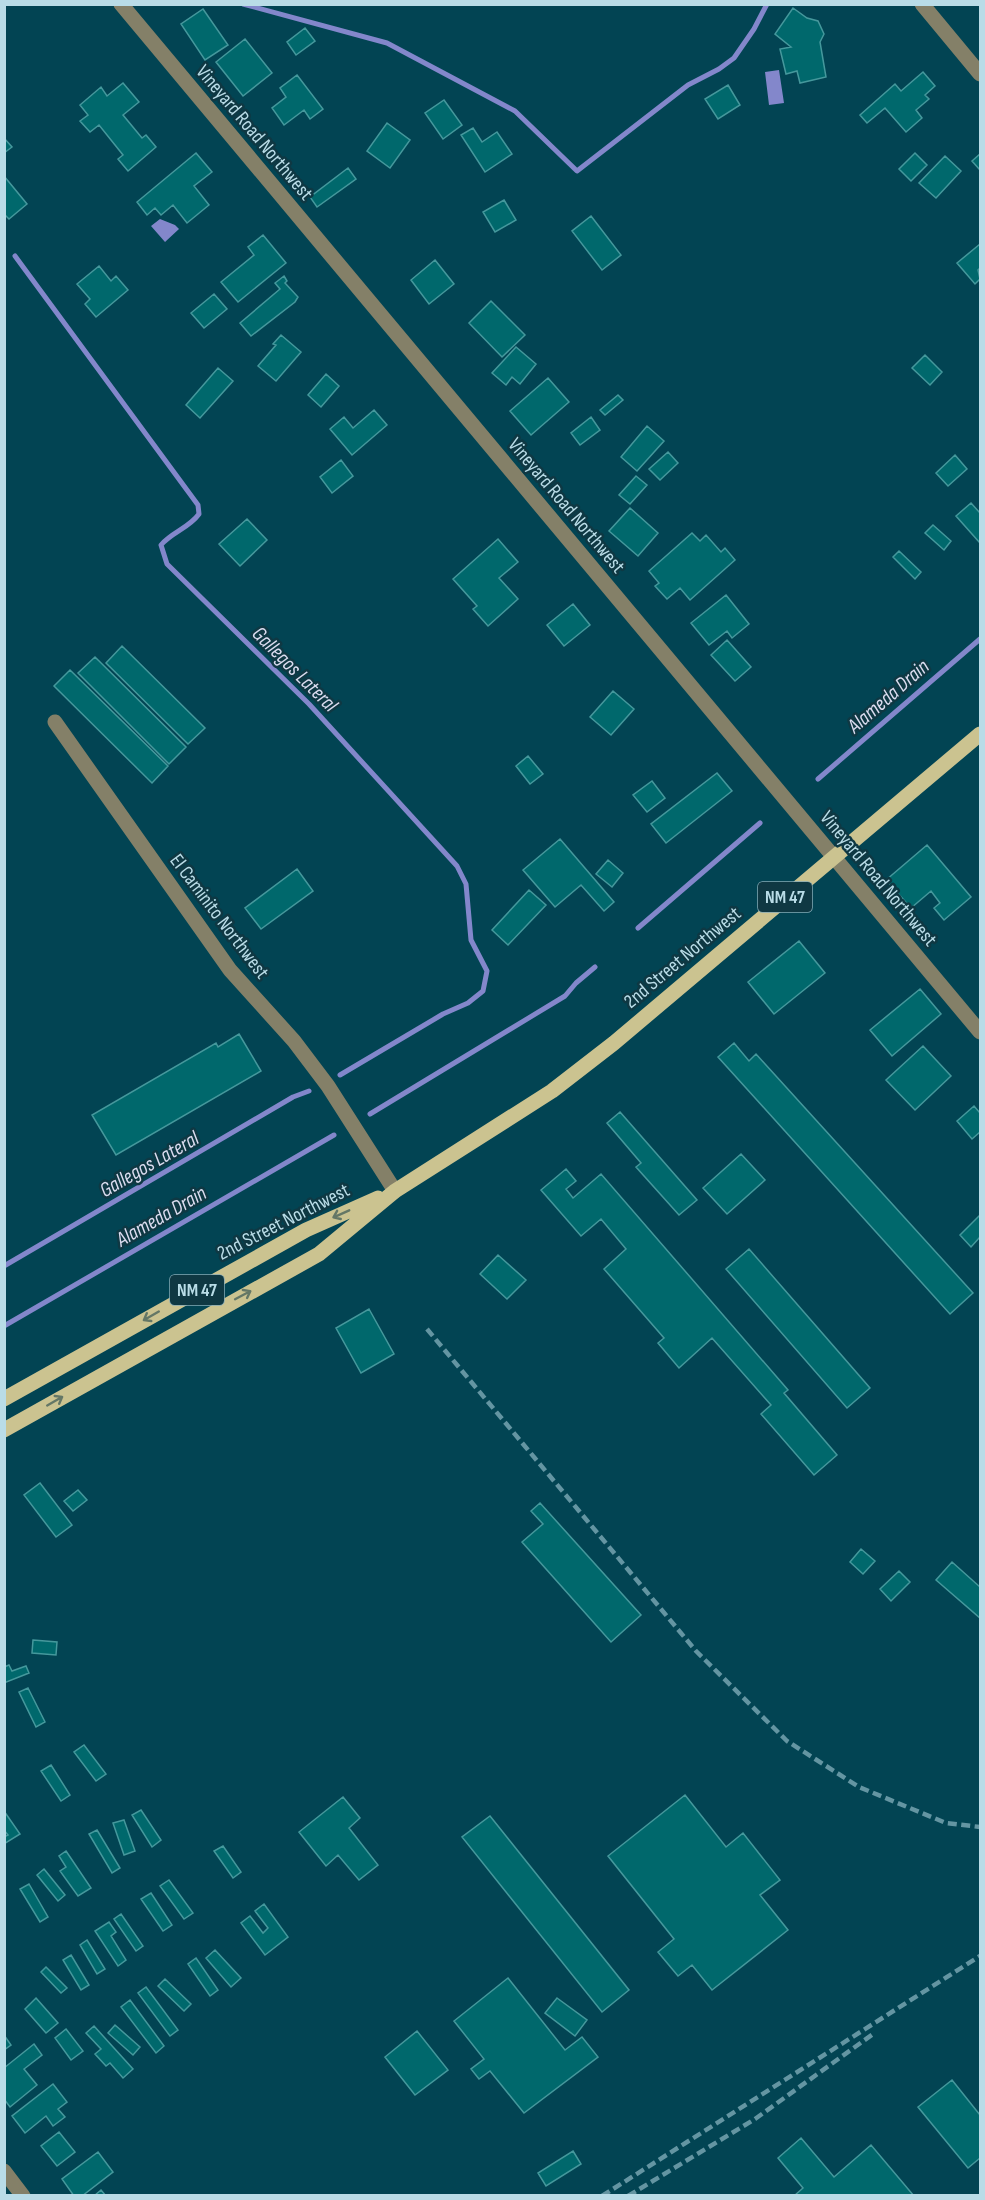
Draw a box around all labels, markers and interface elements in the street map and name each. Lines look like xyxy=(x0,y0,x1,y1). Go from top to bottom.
street label: Vineyard Road Northwest xyxy=(191,60,318,205)
street label: Vineyard Road Northwest xyxy=(503,433,630,578)
water label: Gallegos Lateral xyxy=(247,621,343,718)
water label: Alameda Drain xyxy=(842,654,934,739)
street label: Vineyard Road Northwest xyxy=(815,806,942,951)
street label: El Caminito Northwest xyxy=(164,849,274,984)
road number: NM 47 xyxy=(758,882,812,912)
street label: 2nd Street Northwest xyxy=(619,902,746,1014)
water label: Gallegos Lateral xyxy=(95,1125,204,1203)
street label: 2nd Street Northwest xyxy=(213,1178,354,1266)
water label: Alameda Drain xyxy=(111,1180,211,1253)
one-way arrow xyxy=(333,1209,351,1221)
road number: NM 47 xyxy=(170,1275,224,1305)
one-way arrow xyxy=(234,1289,252,1300)
one-way arrow xyxy=(143,1310,160,1322)
one-way arrow xyxy=(46,1395,63,1407)

